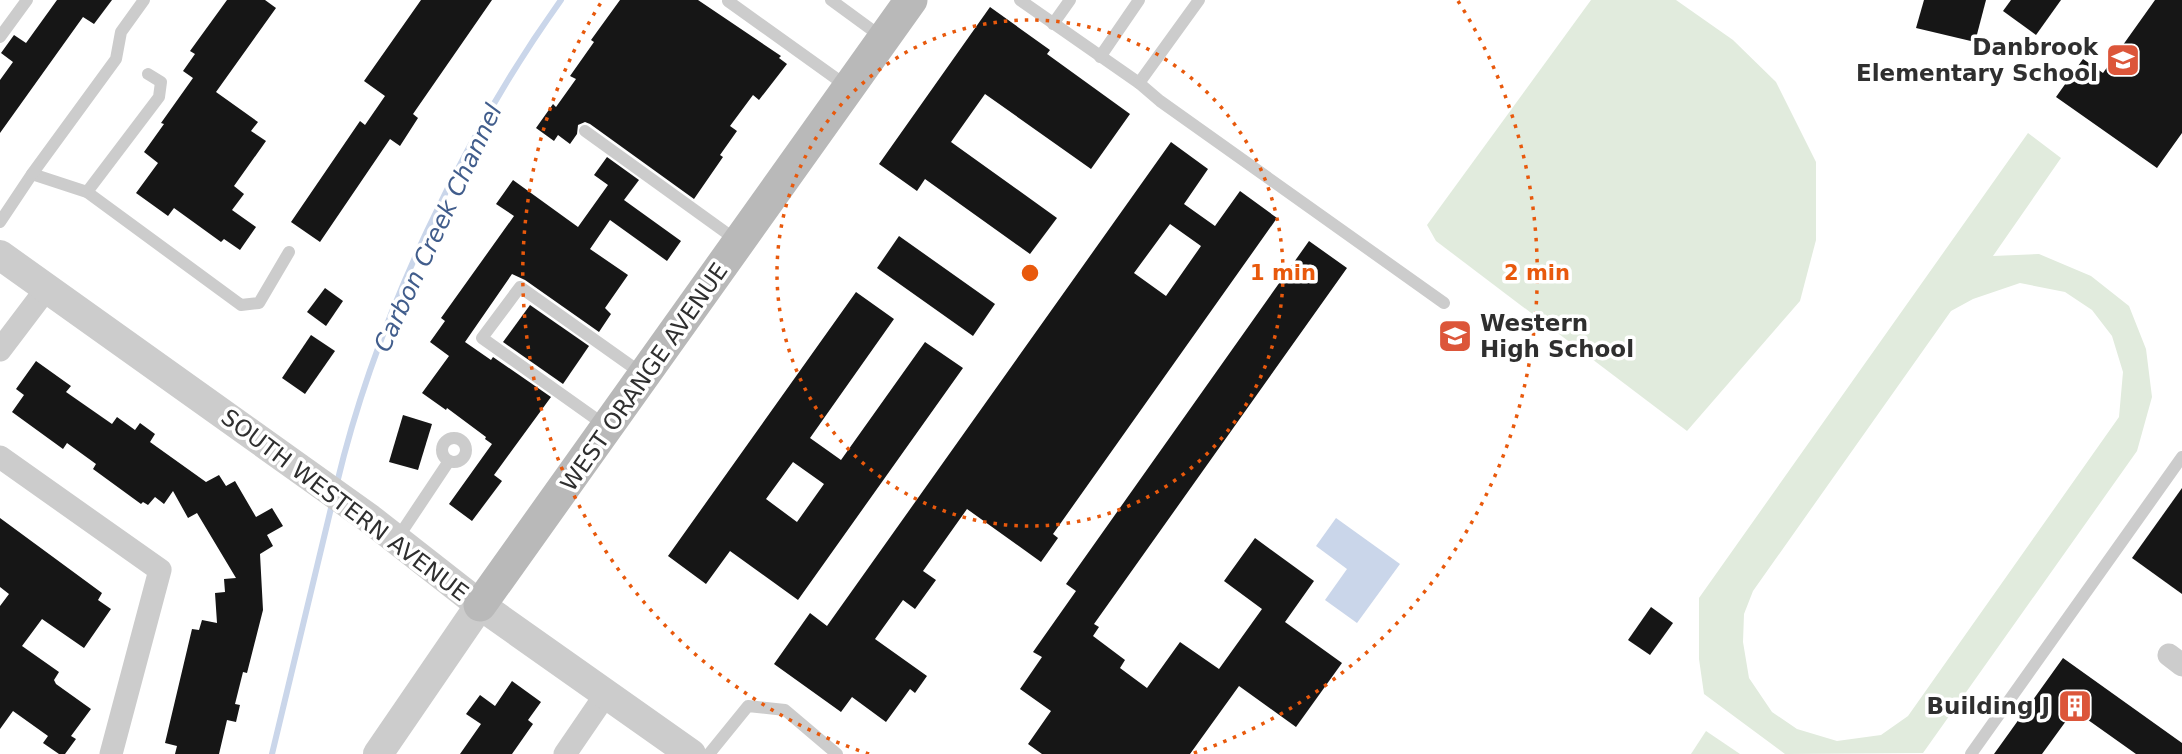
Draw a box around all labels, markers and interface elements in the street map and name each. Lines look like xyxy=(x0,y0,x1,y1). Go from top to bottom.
place label: Danbrook Elementary School xyxy=(1856,34,2099,86)
school or university icon: Danbrook Elementary School xyxy=(2104,41,2142,79)
water label: Carbon Creek Channel xyxy=(368,99,508,356)
street label: WEST ORANGE AVENUE xyxy=(555,258,733,496)
centre of rings xyxy=(1018,261,1042,285)
text: 1 min xyxy=(1250,261,1316,285)
text: 2 min xyxy=(1504,261,1570,285)
place label: Western High School xyxy=(1480,310,1634,362)
school or university icon: Western High School xyxy=(1436,317,1474,355)
street label: SOUTH WESTERN AVENUE xyxy=(216,404,474,606)
building icon: Building J xyxy=(2056,687,2094,725)
place label: Building J xyxy=(1927,693,2050,719)

